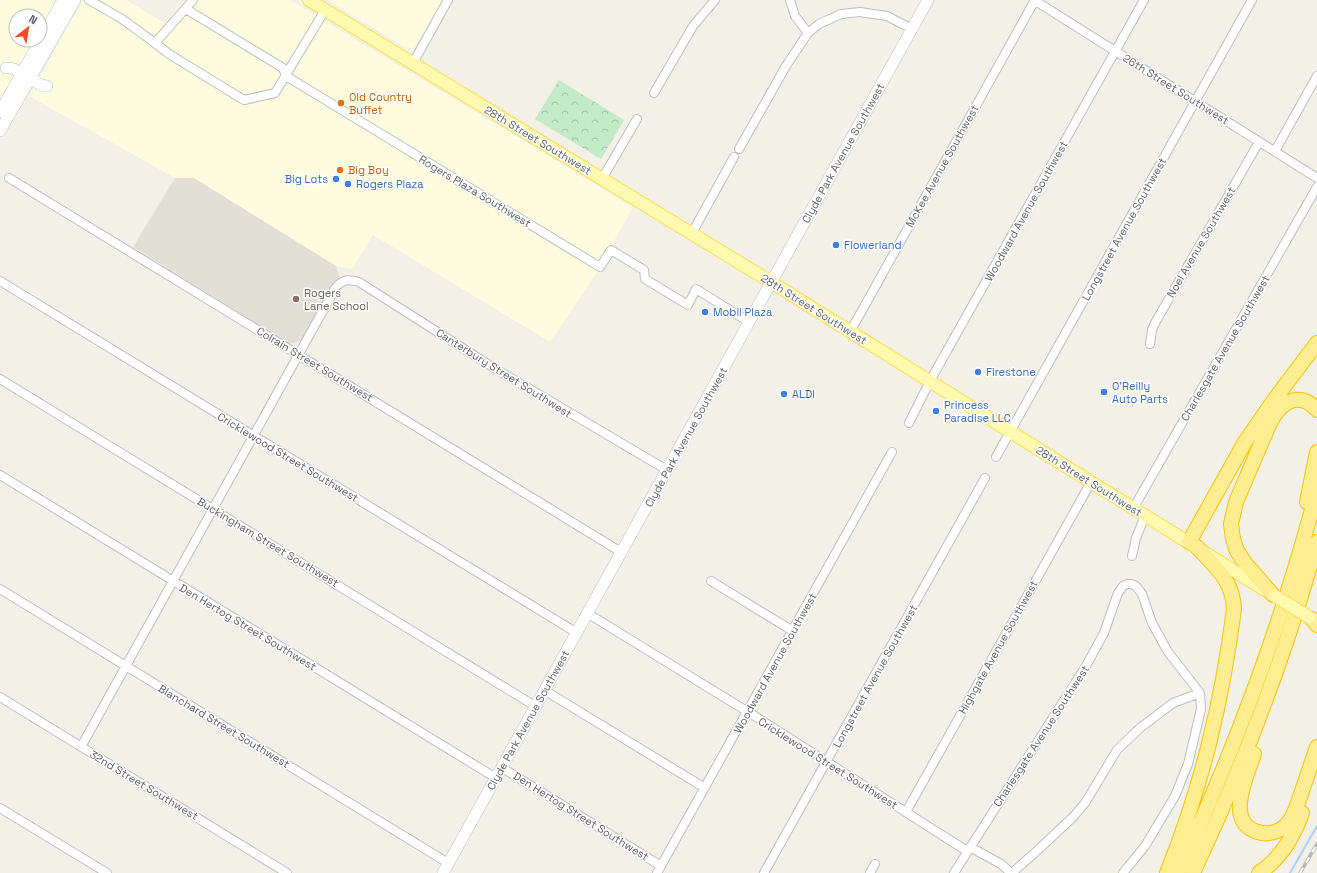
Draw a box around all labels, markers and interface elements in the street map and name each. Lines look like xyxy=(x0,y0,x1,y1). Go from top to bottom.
north arrow xyxy=(8,8,48,48)
text: N xyxy=(26,12,40,27)
street label: 26th Street Southwest xyxy=(1120,51,1232,127)
street label: Clyde Park Avenue Southwest xyxy=(799,80,887,226)
place label: Old Country Buffet xyxy=(349,90,412,117)
marker: Old Country Buffet xyxy=(336,98,346,108)
street label: 28th Street Southwest xyxy=(482,102,594,178)
street label: McKee Avenue Southwest xyxy=(902,102,982,230)
street label: Woodward Avenue Southwest xyxy=(981,138,1071,284)
street label: Rogers Plaza Southwest xyxy=(416,152,534,230)
street label: Longstreet Avenue Southwest xyxy=(1079,155,1169,303)
place label: Big Boy xyxy=(348,163,389,177)
marker: Big Boy xyxy=(335,165,345,175)
place label: Big Lots xyxy=(285,172,328,186)
marker: Big Lots xyxy=(331,174,341,184)
place label: Rogers Plaza xyxy=(356,177,424,191)
marker: Rogers Plaza xyxy=(343,179,353,189)
street label: Noel Avenue Southwest xyxy=(1164,184,1238,300)
place label: Flowerland xyxy=(844,238,902,252)
marker: Flowerland xyxy=(831,240,841,250)
street label: 28th Street Southwest xyxy=(758,271,870,347)
street label: Charlesgate Avenue Southwest xyxy=(1177,273,1273,423)
place label: Rogers Lane School xyxy=(304,286,369,313)
marker: Rogers Lane School xyxy=(291,294,301,304)
place label: Mobil Plaza xyxy=(713,305,773,319)
marker: Mobil Plaza xyxy=(700,307,710,317)
street label: Colrain Street Southwest xyxy=(254,324,376,404)
street label: Canterbury Street Southwest xyxy=(434,325,574,421)
street label: Clyde Park Avenue Southwest xyxy=(642,364,730,510)
place label: Firestone xyxy=(986,365,1036,379)
marker: Firestone xyxy=(973,367,983,377)
place label: O'Reilly Auto Parts xyxy=(1112,379,1168,406)
place label: ALDI xyxy=(792,387,815,401)
marker: O'Reilly Auto Parts xyxy=(1099,387,1109,397)
marker: ALDI xyxy=(779,389,789,399)
place label: Princess Paradise LLC xyxy=(944,398,1011,425)
marker: Princess Paradise LLC xyxy=(931,406,941,416)
street label: Cricklewood Street Southwest xyxy=(215,409,361,505)
street label: 28th Street Southwest xyxy=(1033,443,1145,519)
street label: Buckingham Street Southwest xyxy=(195,494,341,590)
street label: Highgate Avenue Southwest xyxy=(955,578,1041,716)
street label: Den Hertog Street Southwest xyxy=(177,581,319,673)
street label: Woodward Avenue Southwest xyxy=(730,590,820,736)
street label: Longstreet Avenue Southwest xyxy=(830,602,920,750)
street label: Clyde Park Avenue Southwest xyxy=(484,647,572,793)
street label: Charlesgate Avenue Southwest xyxy=(990,663,1092,809)
street label: Blanchard Street Southwest xyxy=(156,681,292,771)
street label: Cricklewood Street Southwest xyxy=(756,714,900,812)
street label: 32nd Street Southwest xyxy=(87,747,201,823)
street label: Den Hertog Street Southwest xyxy=(511,768,651,864)

